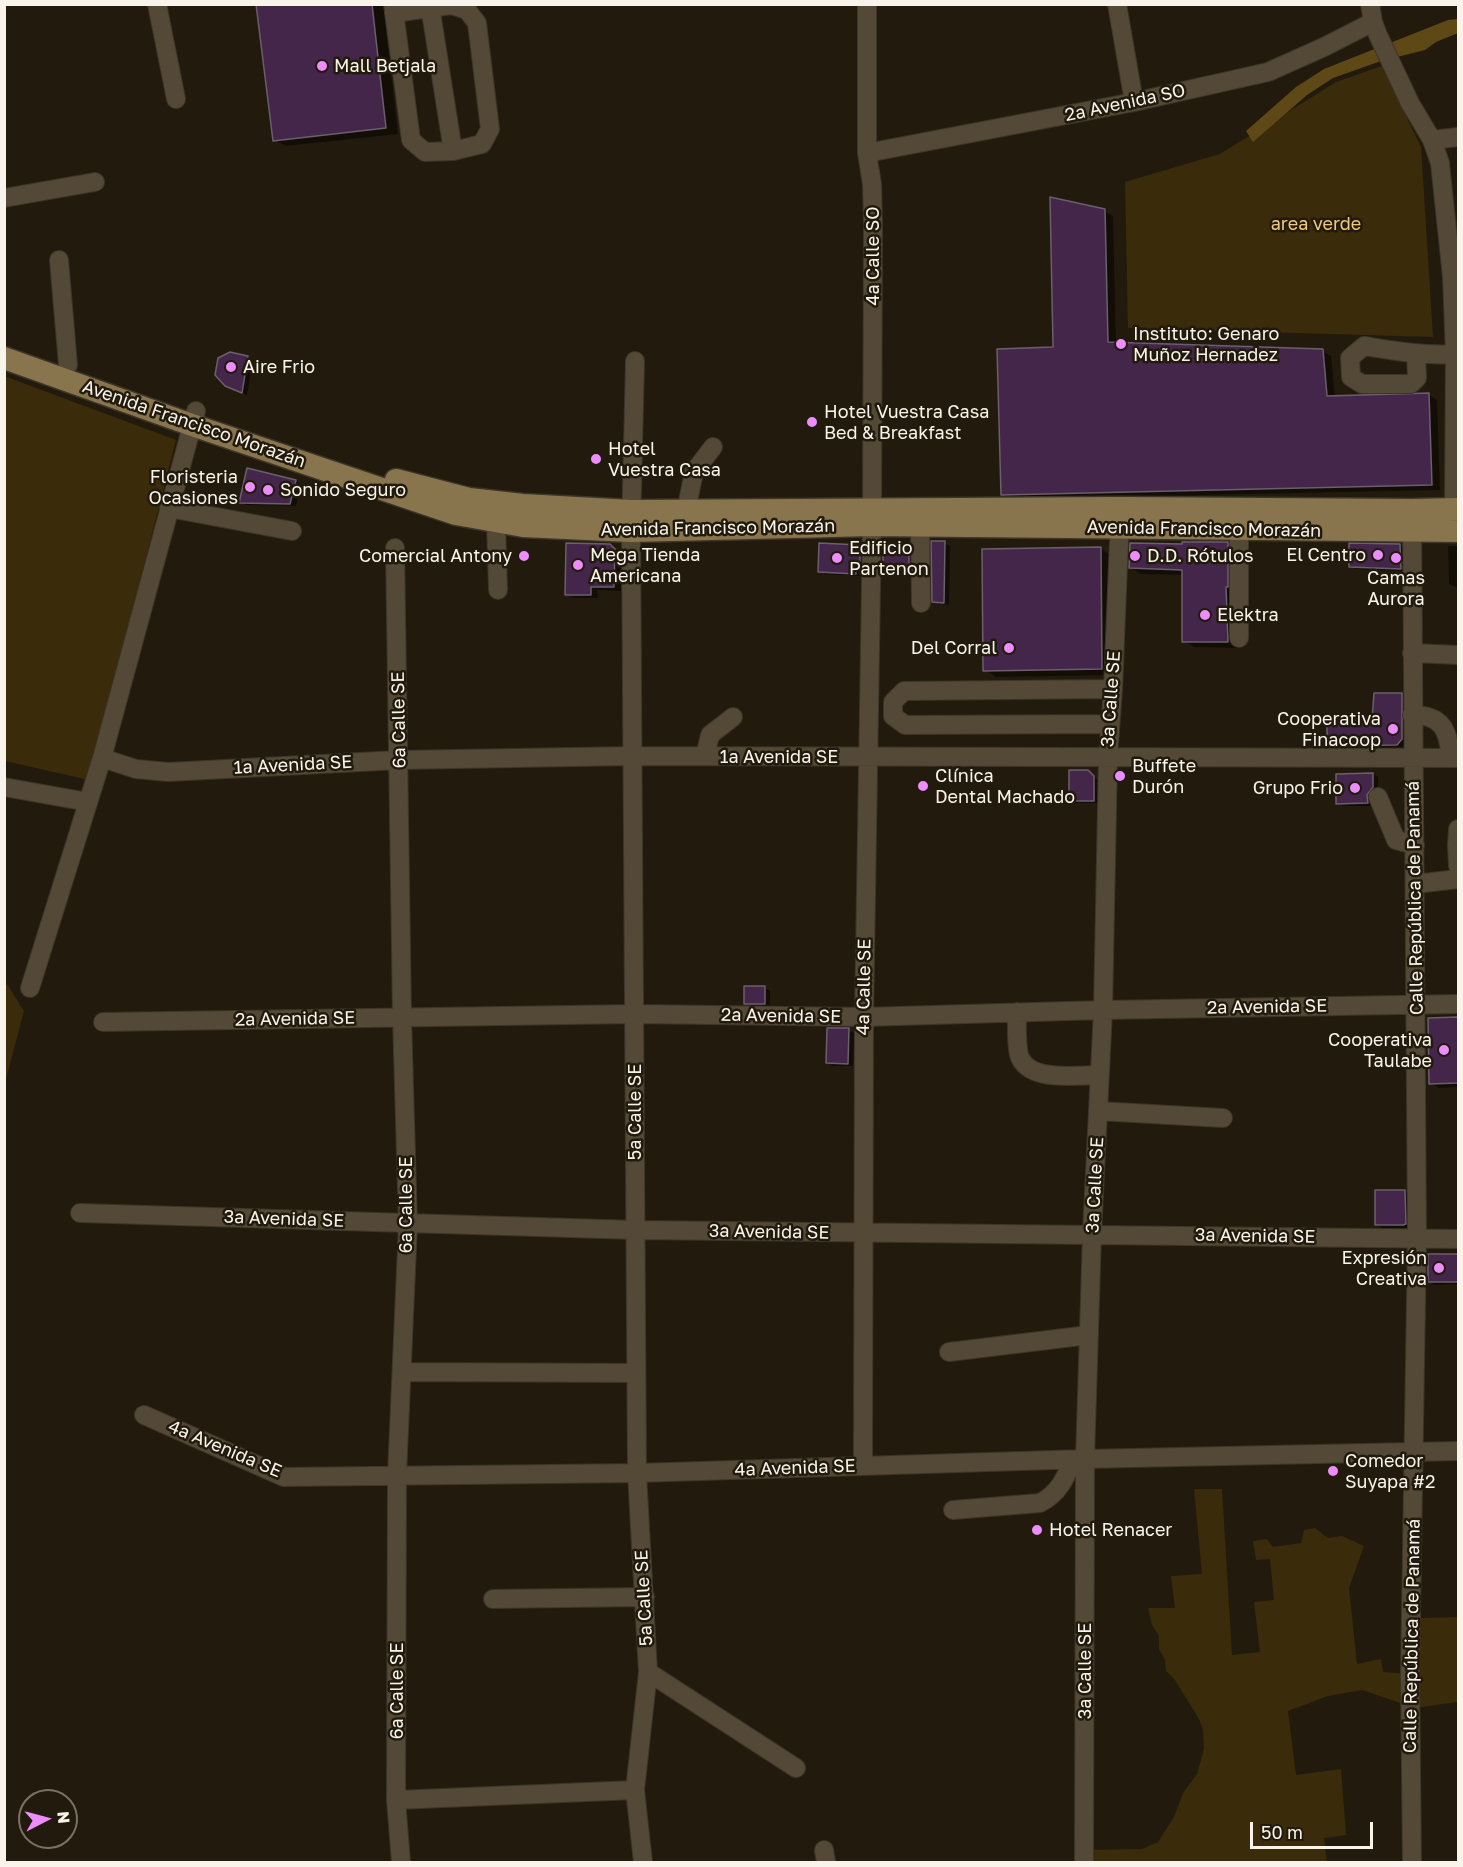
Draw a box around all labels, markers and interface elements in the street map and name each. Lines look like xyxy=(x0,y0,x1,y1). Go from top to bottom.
place label: Mall Betjala xyxy=(334,55,436,77)
marker: Mall Betjala xyxy=(315,59,329,73)
street label: 2a Avenida SO xyxy=(1063,80,1187,126)
street label: 4a Calle SO xyxy=(862,206,884,306)
park label: area verde xyxy=(1271,213,1361,235)
place label: Instituto: Genaro Muñoz Hernadez xyxy=(1133,323,1279,366)
marker: Instituto: Genaro Muñoz Hernadez xyxy=(1114,337,1128,351)
place label: Aire Frio xyxy=(243,356,315,378)
marker: Aire Frio xyxy=(224,360,238,374)
street label: Avenida Francisco Morazán xyxy=(80,376,308,472)
place label: Hotel Vuestra Casa Bed & Breakfast xyxy=(824,401,989,444)
marker: Hotel Vuestra Casa Bed & Breakfast xyxy=(805,415,819,429)
place label: Hotel Vuestra Casa xyxy=(608,438,721,480)
marker: Hotel Vuestra Casa xyxy=(589,452,603,466)
place label: Floristeria Ocasiones xyxy=(148,466,238,508)
place label: Sonido Seguro xyxy=(280,479,406,501)
marker: Floristeria Ocasiones xyxy=(243,480,257,494)
marker: Sonido Seguro xyxy=(261,483,275,497)
street label: Avenida Francisco Morazán xyxy=(601,515,835,541)
street label: Avenida Francisco Morazán xyxy=(1087,516,1321,542)
place label: Edificio Partenon xyxy=(849,537,929,580)
place label: Mega Tienda Americana xyxy=(590,544,700,586)
place label: El Centro xyxy=(1286,544,1366,566)
place label: Comercial Antony xyxy=(359,545,512,567)
place label: D.D. Rótulos xyxy=(1147,545,1254,567)
marker: El Centro xyxy=(1371,548,1385,562)
marker: Comercial Antony xyxy=(517,549,531,563)
marker: D.D. Rótulos xyxy=(1128,549,1142,563)
marker: Edificio Partenon xyxy=(830,551,844,565)
marker: Camas Aurora xyxy=(1389,551,1403,565)
marker: Mega Tienda Americana xyxy=(571,558,585,572)
place label: Camas Aurora xyxy=(1367,567,1425,610)
place label: Elektra xyxy=(1217,604,1279,626)
marker: Elektra xyxy=(1198,608,1212,622)
place label: Del Corral xyxy=(911,637,997,659)
marker: Del Corral xyxy=(1002,641,1016,655)
street label: 3a Calle SE xyxy=(1097,650,1125,748)
street label: 6a Calle SE xyxy=(387,671,411,769)
place label: Cooperativa Finacoop xyxy=(1277,708,1381,750)
marker: Cooperativa Finacoop xyxy=(1386,722,1400,736)
street label: 1a Avenida SE xyxy=(720,746,838,768)
street label: 1a Avenida SE xyxy=(233,751,353,779)
place label: Buffete Durón xyxy=(1132,755,1196,798)
place label: Clínica Dental Machado xyxy=(935,765,1075,808)
marker: Buffete Durón xyxy=(1113,769,1127,783)
place label: Grupo Frio xyxy=(1253,777,1343,799)
marker: Clínica Dental Machado xyxy=(916,779,930,793)
marker: Grupo Frio xyxy=(1348,781,1362,795)
street label: Calle República de Panamá xyxy=(1402,781,1428,1015)
street label: 4a Calle SE xyxy=(852,938,876,1036)
street label: 2a Avenida SE xyxy=(1207,995,1327,1019)
street label: 2a Avenida SE xyxy=(721,1004,841,1028)
street label: 2a Avenida SE xyxy=(235,1007,355,1031)
place label: Cooperativa Taulabe xyxy=(1328,1029,1432,1072)
marker: Cooperativa Taulabe xyxy=(1437,1043,1451,1057)
street label: 5a Calle SE xyxy=(624,1064,646,1160)
street label: 3a Calle SE xyxy=(1082,1136,1108,1234)
street label: 6a Calle SE xyxy=(395,1157,417,1253)
street label: 3a Avenida SE xyxy=(223,1206,345,1232)
street label: 3a Avenida SE xyxy=(709,1220,829,1244)
street label: 3a Avenida SE xyxy=(1195,1224,1315,1248)
place label: Expresión Creativa xyxy=(1342,1247,1427,1290)
marker: Expresión Creativa xyxy=(1432,1261,1446,1275)
street label: 4a Avenida SE xyxy=(165,1415,285,1483)
place label: Comedor Suyapa #2 xyxy=(1345,1450,1436,1492)
street label: 4a Avenida SE xyxy=(734,1455,856,1481)
marker: Comedor Suyapa #2 xyxy=(1326,1464,1340,1478)
place label: Hotel Renacer xyxy=(1049,1519,1172,1541)
street label: Calle República de Panamá xyxy=(1399,1519,1425,1753)
marker: Hotel Renacer xyxy=(1030,1523,1044,1537)
street label: 5a Calle SE xyxy=(631,1549,657,1647)
street label: 3a Calle SE xyxy=(1074,1623,1096,1719)
street label: 6a Calle SE xyxy=(386,1643,408,1739)
north arrow xyxy=(18,1789,78,1849)
text: N xyxy=(53,1810,74,1824)
scale bar xyxy=(1253,1810,1376,1848)
text: 50 m xyxy=(1261,1821,1303,1843)

